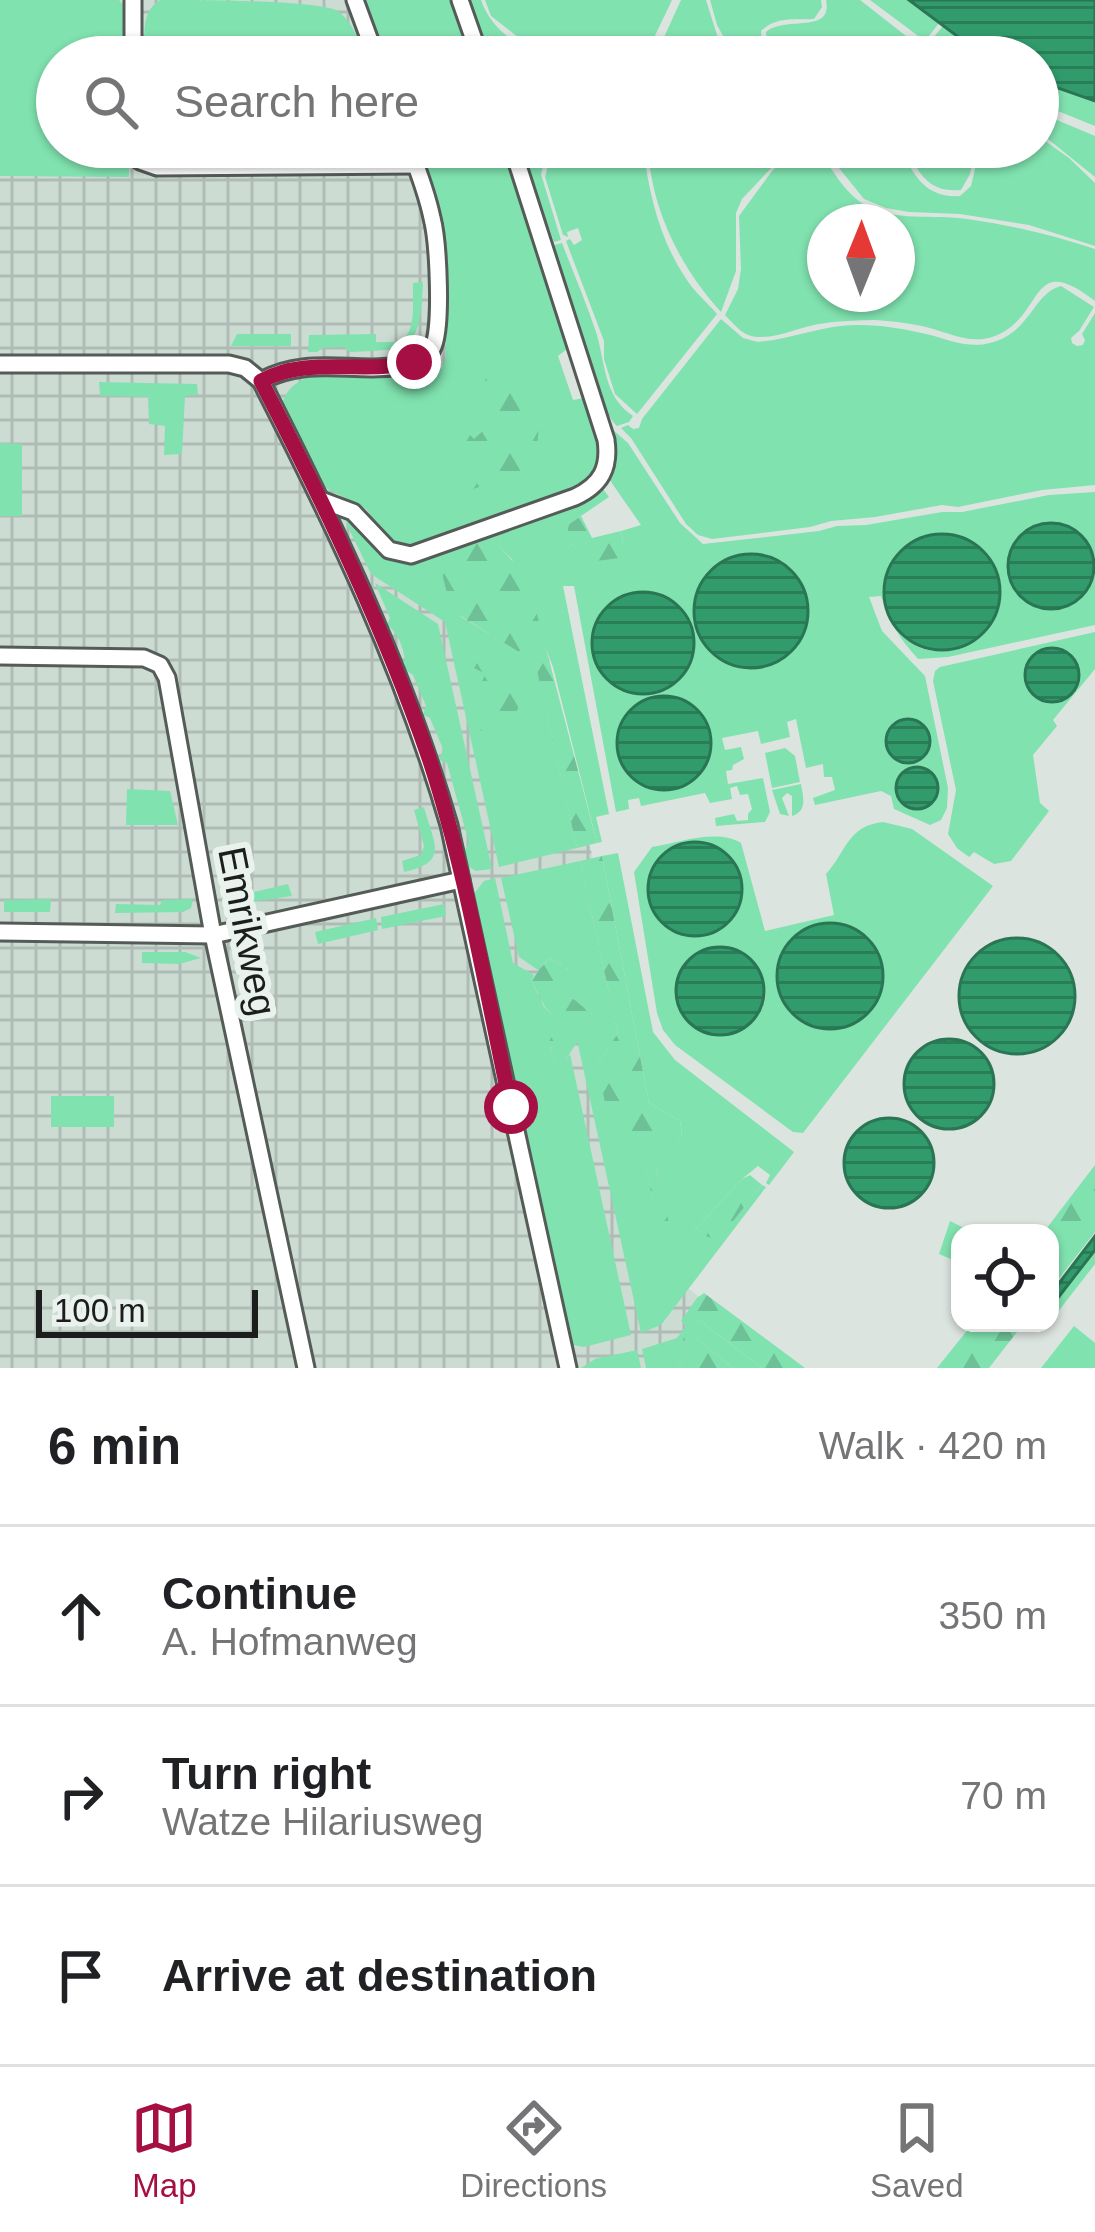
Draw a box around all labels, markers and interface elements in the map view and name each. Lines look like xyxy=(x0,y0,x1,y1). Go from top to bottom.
search box xyxy=(36,36,1059,168)
icon: search xyxy=(78,69,144,135)
text: Search here xyxy=(174,76,419,127)
north arrow xyxy=(807,204,915,312)
route end xyxy=(387,335,441,389)
street label: Emrikweg xyxy=(210,843,285,1019)
route start xyxy=(484,1080,538,1134)
map controls xyxy=(951,1224,1059,1332)
button: locate xyxy=(951,1224,1059,1332)
scale bar xyxy=(36,1284,258,1337)
text: 100 m xyxy=(54,1292,146,1329)
text: 6 min xyxy=(48,1418,181,1475)
text: Walk · 420 m xyxy=(819,1424,1047,1467)
text: Continue xyxy=(162,1568,357,1619)
icon: ahead xyxy=(48,1583,114,1649)
text: 350 m xyxy=(939,1594,1047,1637)
text: A. Hofmanweg xyxy=(162,1620,418,1663)
text: Turn right xyxy=(162,1748,371,1799)
icon: right xyxy=(48,1763,114,1829)
text: 70 m xyxy=(960,1774,1047,1817)
text: Watze Hilariusweg xyxy=(162,1800,483,1843)
icon: arrive xyxy=(48,1943,114,2009)
text: Arrive at destination xyxy=(162,1950,597,2001)
tab: Map xyxy=(131,2095,197,2205)
tab: Directions xyxy=(460,2095,607,2205)
tab: Saved xyxy=(870,2095,964,2205)

